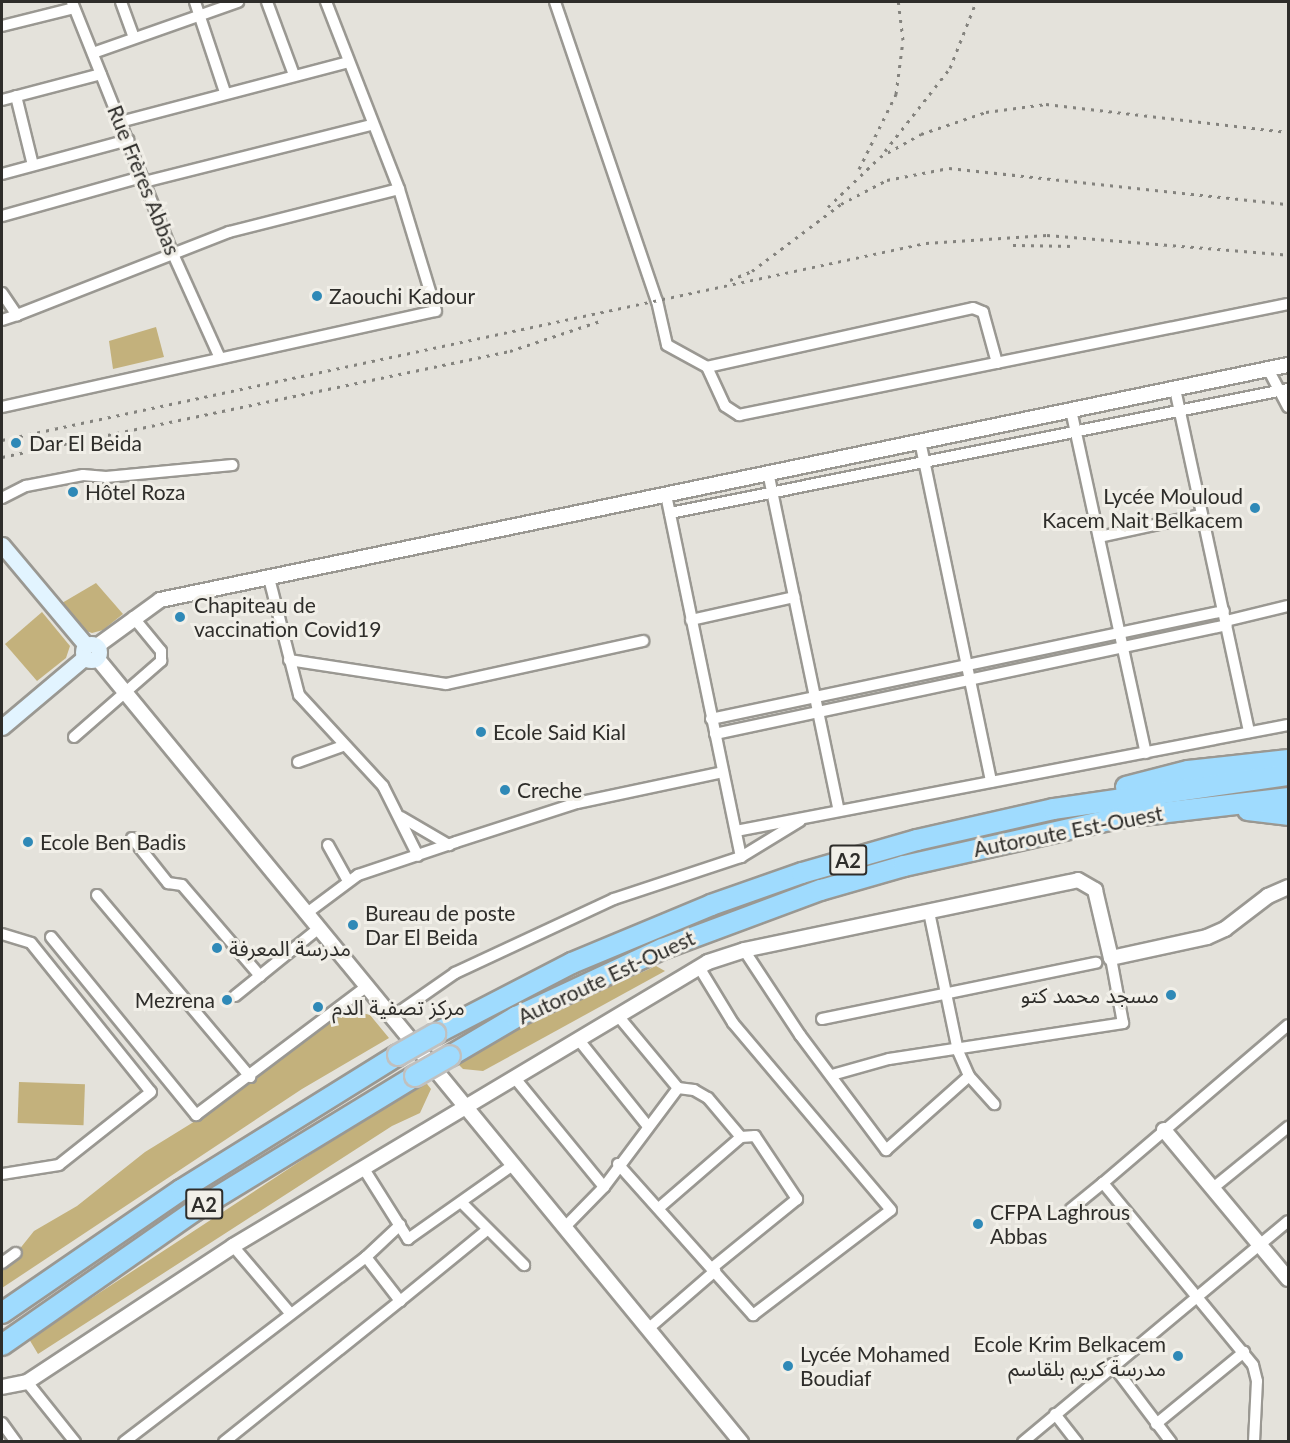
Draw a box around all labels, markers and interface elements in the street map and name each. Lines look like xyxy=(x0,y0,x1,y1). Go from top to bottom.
street label: Rue Frères Abbas xyxy=(102,101,186,259)
place label: Zaouchi Kadour xyxy=(329,283,475,309)
marker: Zaouchi Kadour xyxy=(310,289,324,303)
place label: Dar El Beida xyxy=(29,430,142,456)
marker: Dar El Beida xyxy=(7,434,25,452)
place label: Hôtel Roza xyxy=(85,479,185,505)
place label: Lycée Mouloud Kacem Nait Belkacem xyxy=(1042,483,1243,533)
marker: Hôtel Roza xyxy=(66,485,80,499)
marker: Lycée Mouloud Kacem Nait Belkacem xyxy=(1248,501,1262,515)
place label: Chapiteau de vaccination Covid19 xyxy=(194,592,381,642)
marker: Chapiteau de vaccination Covid19 xyxy=(171,608,189,626)
place label: Ecole Said Kial xyxy=(493,719,626,745)
marker: Ecole Said Kial xyxy=(474,725,488,739)
place label: Creche xyxy=(517,777,582,803)
marker: Creche xyxy=(498,783,512,797)
street label: Autoroute Est-Ouest xyxy=(971,800,1165,862)
place label: Ecole Ben Badis xyxy=(40,829,186,855)
marker: Ecole Ben Badis xyxy=(21,835,35,849)
road number: A2 xyxy=(828,843,868,877)
place label: Bureau de poste Dar El Beida xyxy=(365,900,515,950)
marker: Bureau de poste Dar El Beida xyxy=(346,918,360,932)
street label: Autoroute Est-Ouest xyxy=(514,925,698,1029)
place label: مدرسة المعرفة xyxy=(229,935,351,961)
marker: مدرسة المعرفة xyxy=(210,941,224,955)
place label: مسجد محمد كتو xyxy=(1021,982,1159,1008)
place label: Mezrena xyxy=(135,987,215,1013)
marker: مسجد محمد كتو xyxy=(1164,988,1178,1002)
marker: Mezrena xyxy=(220,993,234,1007)
place label: مركز تصفية الدم xyxy=(332,994,465,1020)
marker: مركز تصفية الدم xyxy=(309,998,327,1016)
road number: A2 xyxy=(184,1187,224,1221)
place label: CFPA Laghrous Abbas xyxy=(990,1199,1131,1249)
marker: CFPA Laghrous Abbas xyxy=(971,1217,985,1231)
place label: Ecole Krim Belkacem مدرسة كريم بلقاسم xyxy=(973,1331,1166,1381)
place label: Lycée Mohamed Boudiaf xyxy=(800,1341,950,1391)
marker: Ecole Krim Belkacem مدرسة كريم بلقاسم xyxy=(1171,1349,1185,1363)
marker: Lycée Mohamed Boudiaf xyxy=(781,1359,795,1373)

